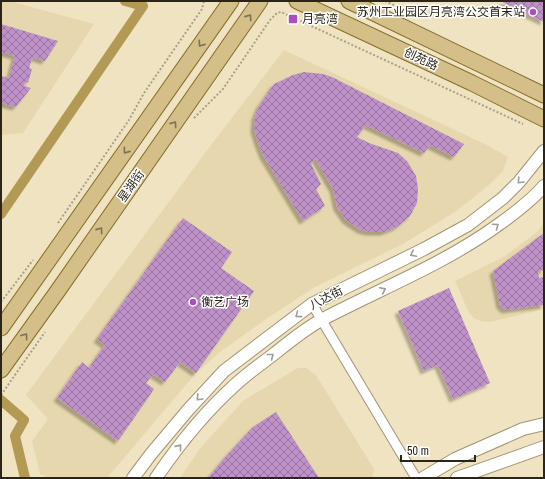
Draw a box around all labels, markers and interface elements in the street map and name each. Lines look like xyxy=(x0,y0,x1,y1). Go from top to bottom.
place label: 苏州工业园区月亮湾公交首末站 xyxy=(357,4,525,20)
marker: 苏州工业园区月亮湾公交首末站 xyxy=(528,7,538,17)
place label: 月亮湾 xyxy=(302,11,338,27)
marker: 月亮湾 xyxy=(287,13,299,25)
one-way arrow xyxy=(244,14,252,21)
one-way arrow xyxy=(199,40,206,47)
street label: 创苑路 xyxy=(401,44,441,74)
one-way arrow xyxy=(169,121,176,128)
one-way arrow xyxy=(124,146,131,153)
street label: 星湖街 xyxy=(114,167,148,205)
one-way arrow xyxy=(517,176,524,184)
one-way arrow xyxy=(492,224,499,231)
one-way arrow xyxy=(95,227,103,234)
one-way arrow xyxy=(410,249,417,257)
street label: 八达街 xyxy=(306,282,346,314)
one-way arrow xyxy=(379,287,386,295)
place label: 衡艺广场 xyxy=(201,294,249,310)
marker: 衡艺广场 xyxy=(188,297,198,307)
one-way arrow xyxy=(296,310,303,317)
one-way arrow xyxy=(20,334,27,341)
one-way arrow xyxy=(267,354,274,361)
one-way arrow xyxy=(196,393,204,401)
scale bar xyxy=(401,437,475,463)
text: 50 m xyxy=(407,443,429,459)
one-way arrow xyxy=(175,444,182,451)

